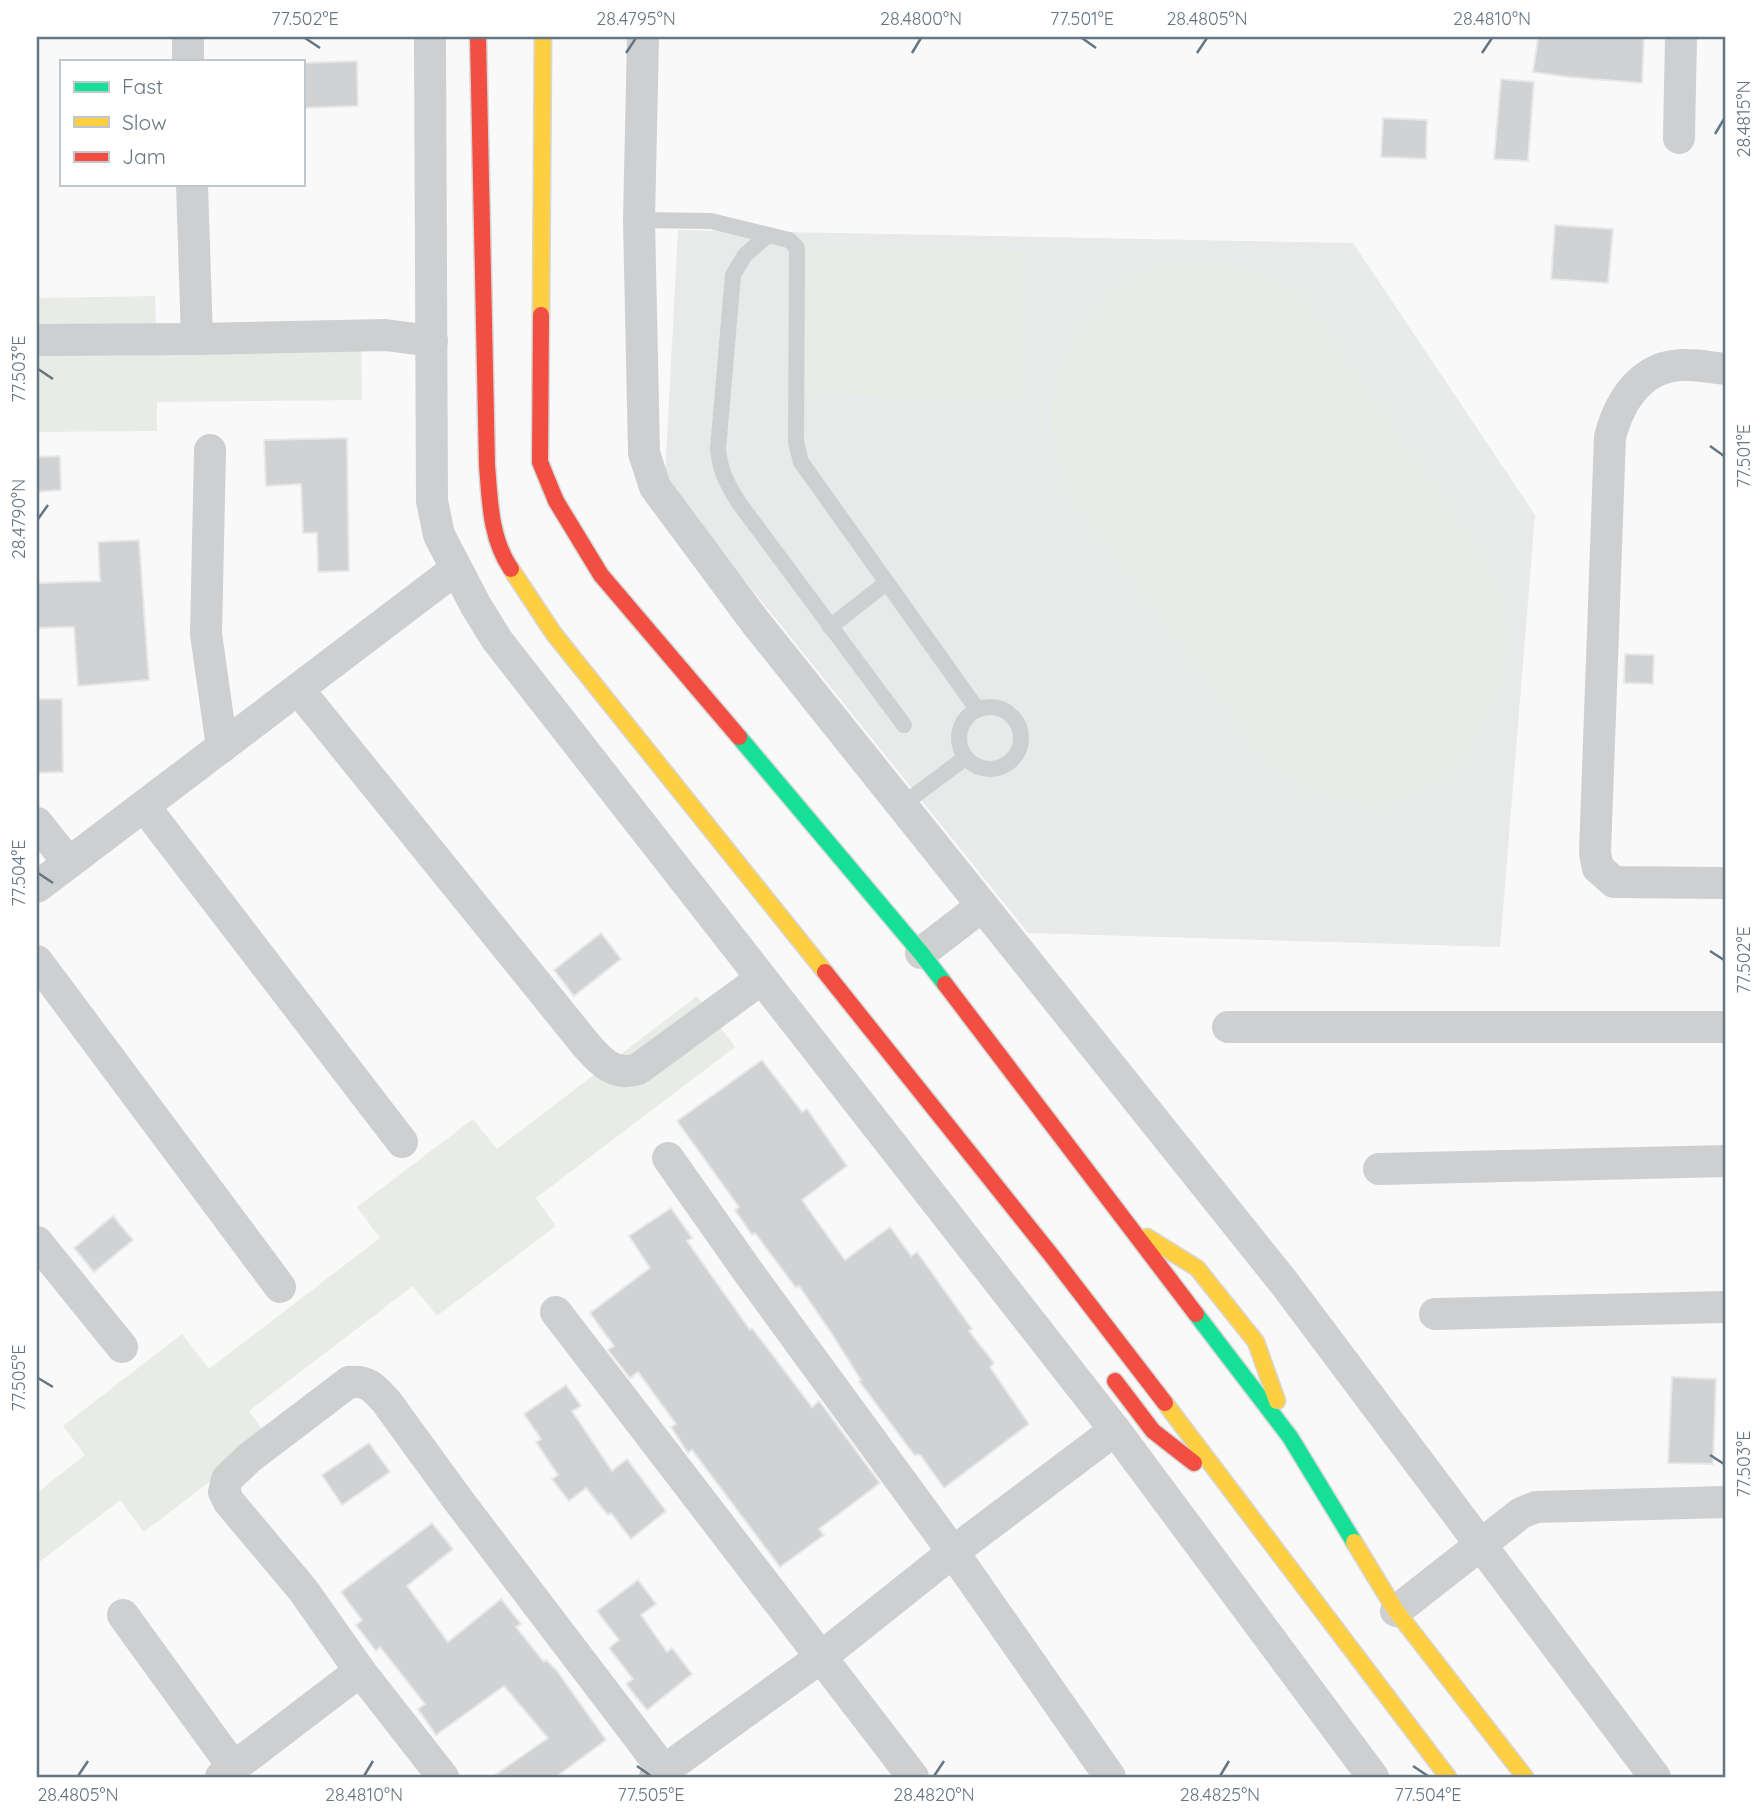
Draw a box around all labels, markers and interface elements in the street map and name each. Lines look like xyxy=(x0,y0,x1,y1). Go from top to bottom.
text: 77.502°E xyxy=(271,7,339,30)
text: 28.4795°N xyxy=(596,7,676,30)
text: 28.4800°N xyxy=(880,7,962,30)
text: 77.501°E xyxy=(1050,7,1114,30)
text: 28.4805°N xyxy=(1166,7,1248,30)
text: 28.4810°N xyxy=(1453,7,1531,30)
legend xyxy=(60,60,304,186)
text: Fast xyxy=(122,73,163,99)
text: 28.4815°N xyxy=(1732,80,1755,158)
text: Slow xyxy=(122,109,167,135)
text: Jam xyxy=(122,143,166,169)
text: 77.503°E xyxy=(7,336,30,402)
text: 77.501°E xyxy=(1732,424,1755,488)
text: 28.4790°N xyxy=(7,479,30,559)
text: 77.504°E xyxy=(7,840,30,906)
text: 77.502°E xyxy=(1732,926,1755,994)
text: 77.505°E xyxy=(7,1344,30,1412)
text: 77.503°E xyxy=(1732,1431,1755,1497)
text: 28.4805°N xyxy=(37,1783,119,1806)
text: 28.4810°N xyxy=(325,1783,403,1806)
text: 77.505°E xyxy=(617,1783,685,1806)
text: 28.4820°N xyxy=(893,1783,975,1806)
text: 28.4825°N xyxy=(1180,1783,1260,1806)
text: 77.504°E xyxy=(1395,1783,1461,1806)

